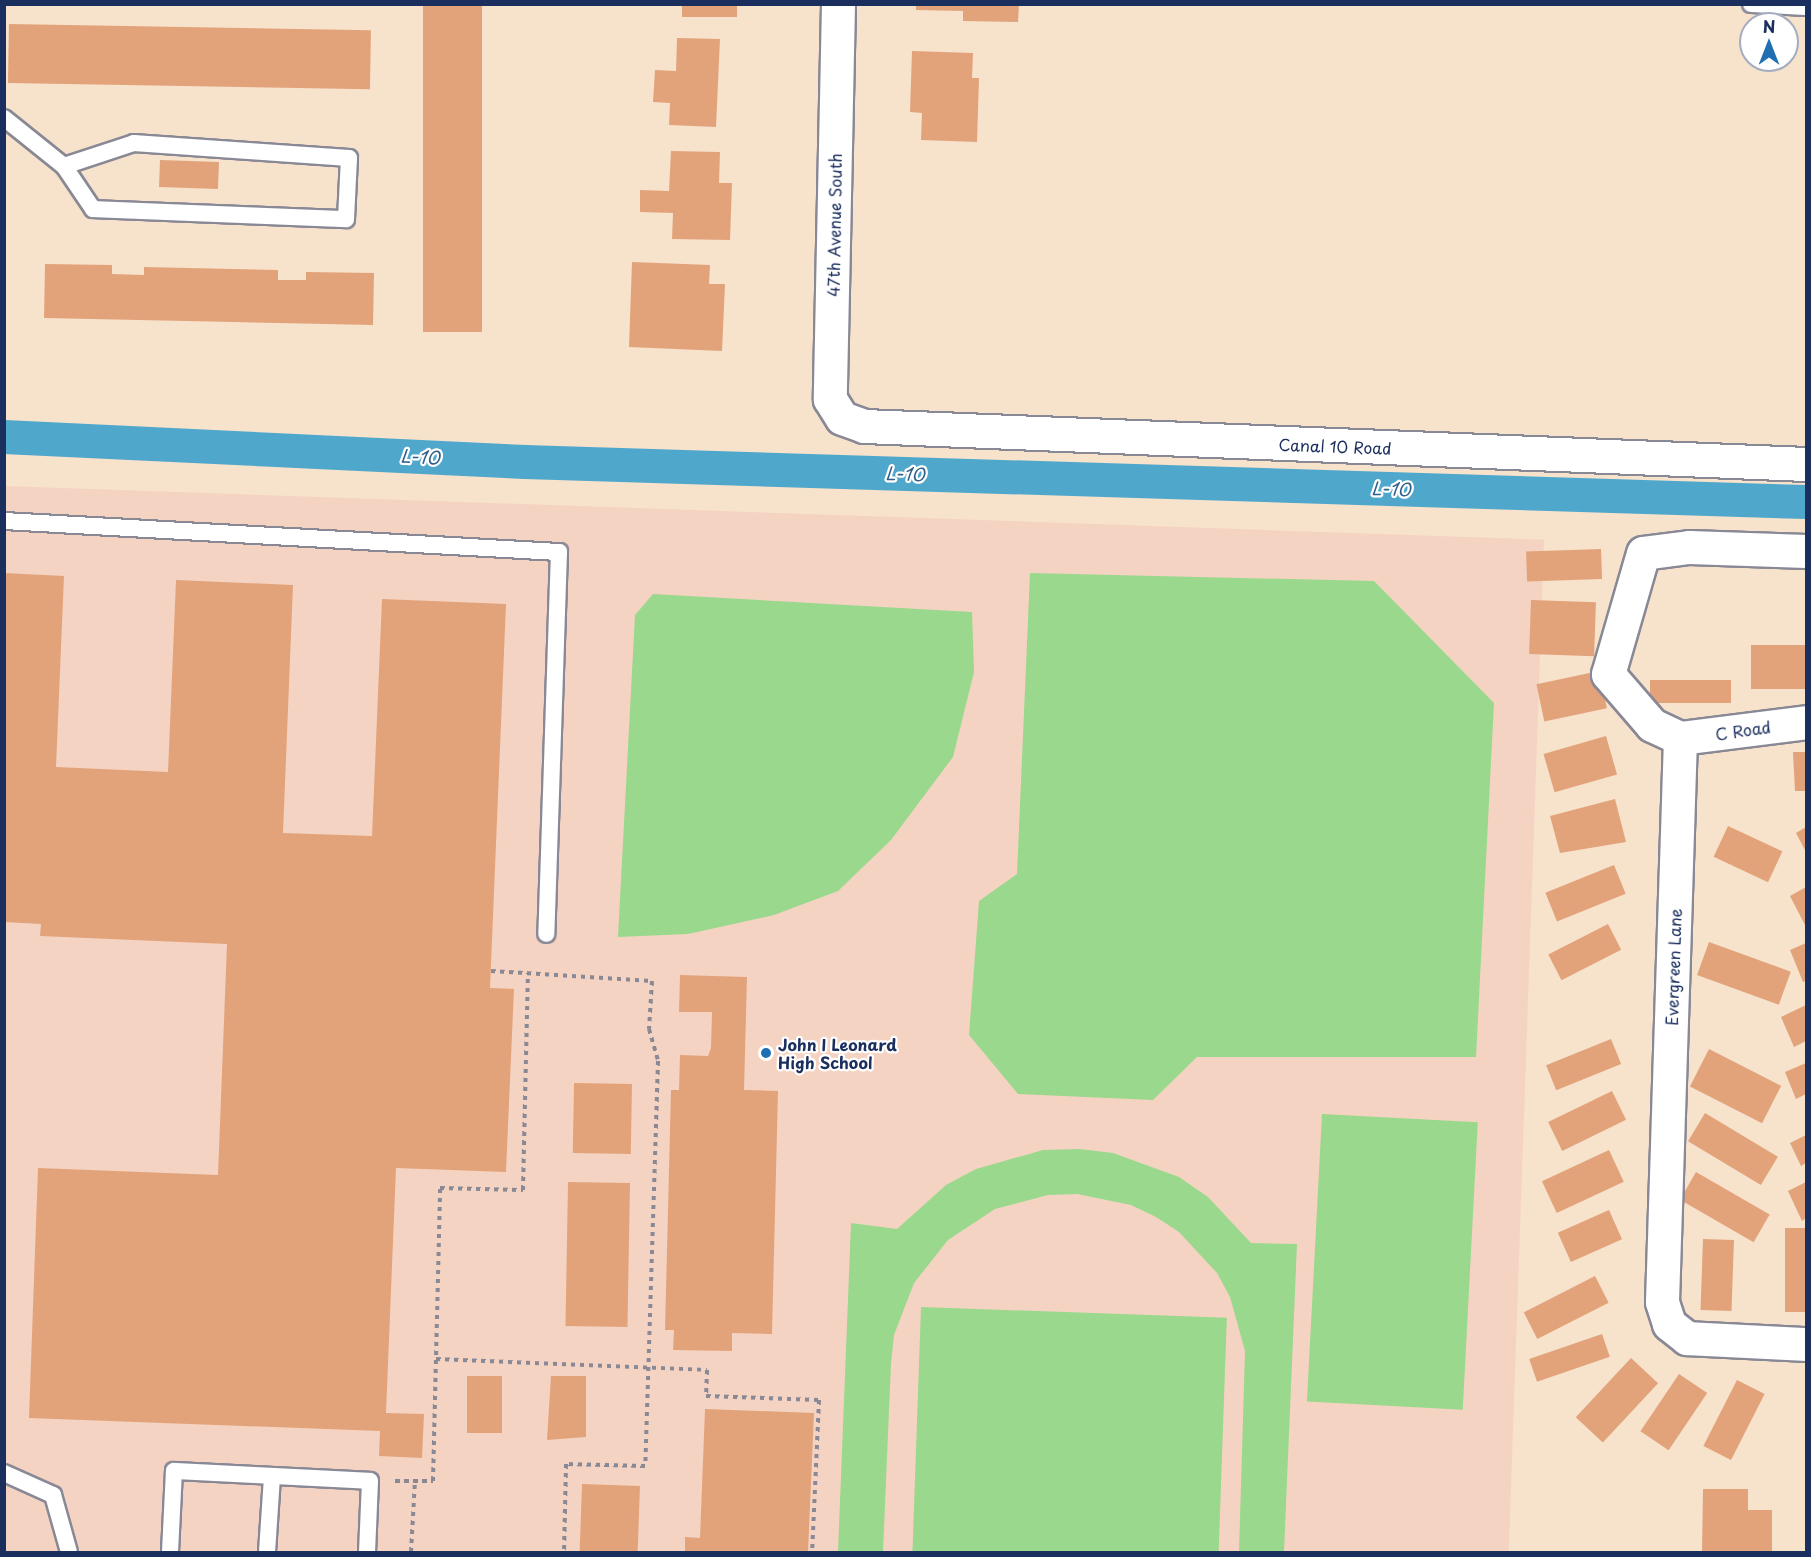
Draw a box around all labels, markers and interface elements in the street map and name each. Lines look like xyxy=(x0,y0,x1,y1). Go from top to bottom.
north arrow xyxy=(1739,12,1799,72)
text: N xyxy=(1763,14,1775,38)
street label: 47th Avenue South xyxy=(823,153,845,297)
street label: Canal 10 Road xyxy=(1278,434,1392,458)
water label: L-10 xyxy=(400,445,440,469)
water label: L-10 xyxy=(885,463,925,485)
water label: L-10 xyxy=(1371,478,1411,500)
street label: C Road xyxy=(1714,717,1772,743)
street label: Evergreen Lane xyxy=(1661,907,1685,1027)
place label: John I Leonard High School xyxy=(778,1034,898,1072)
marker: John I Leonard High School xyxy=(759,1046,773,1060)

